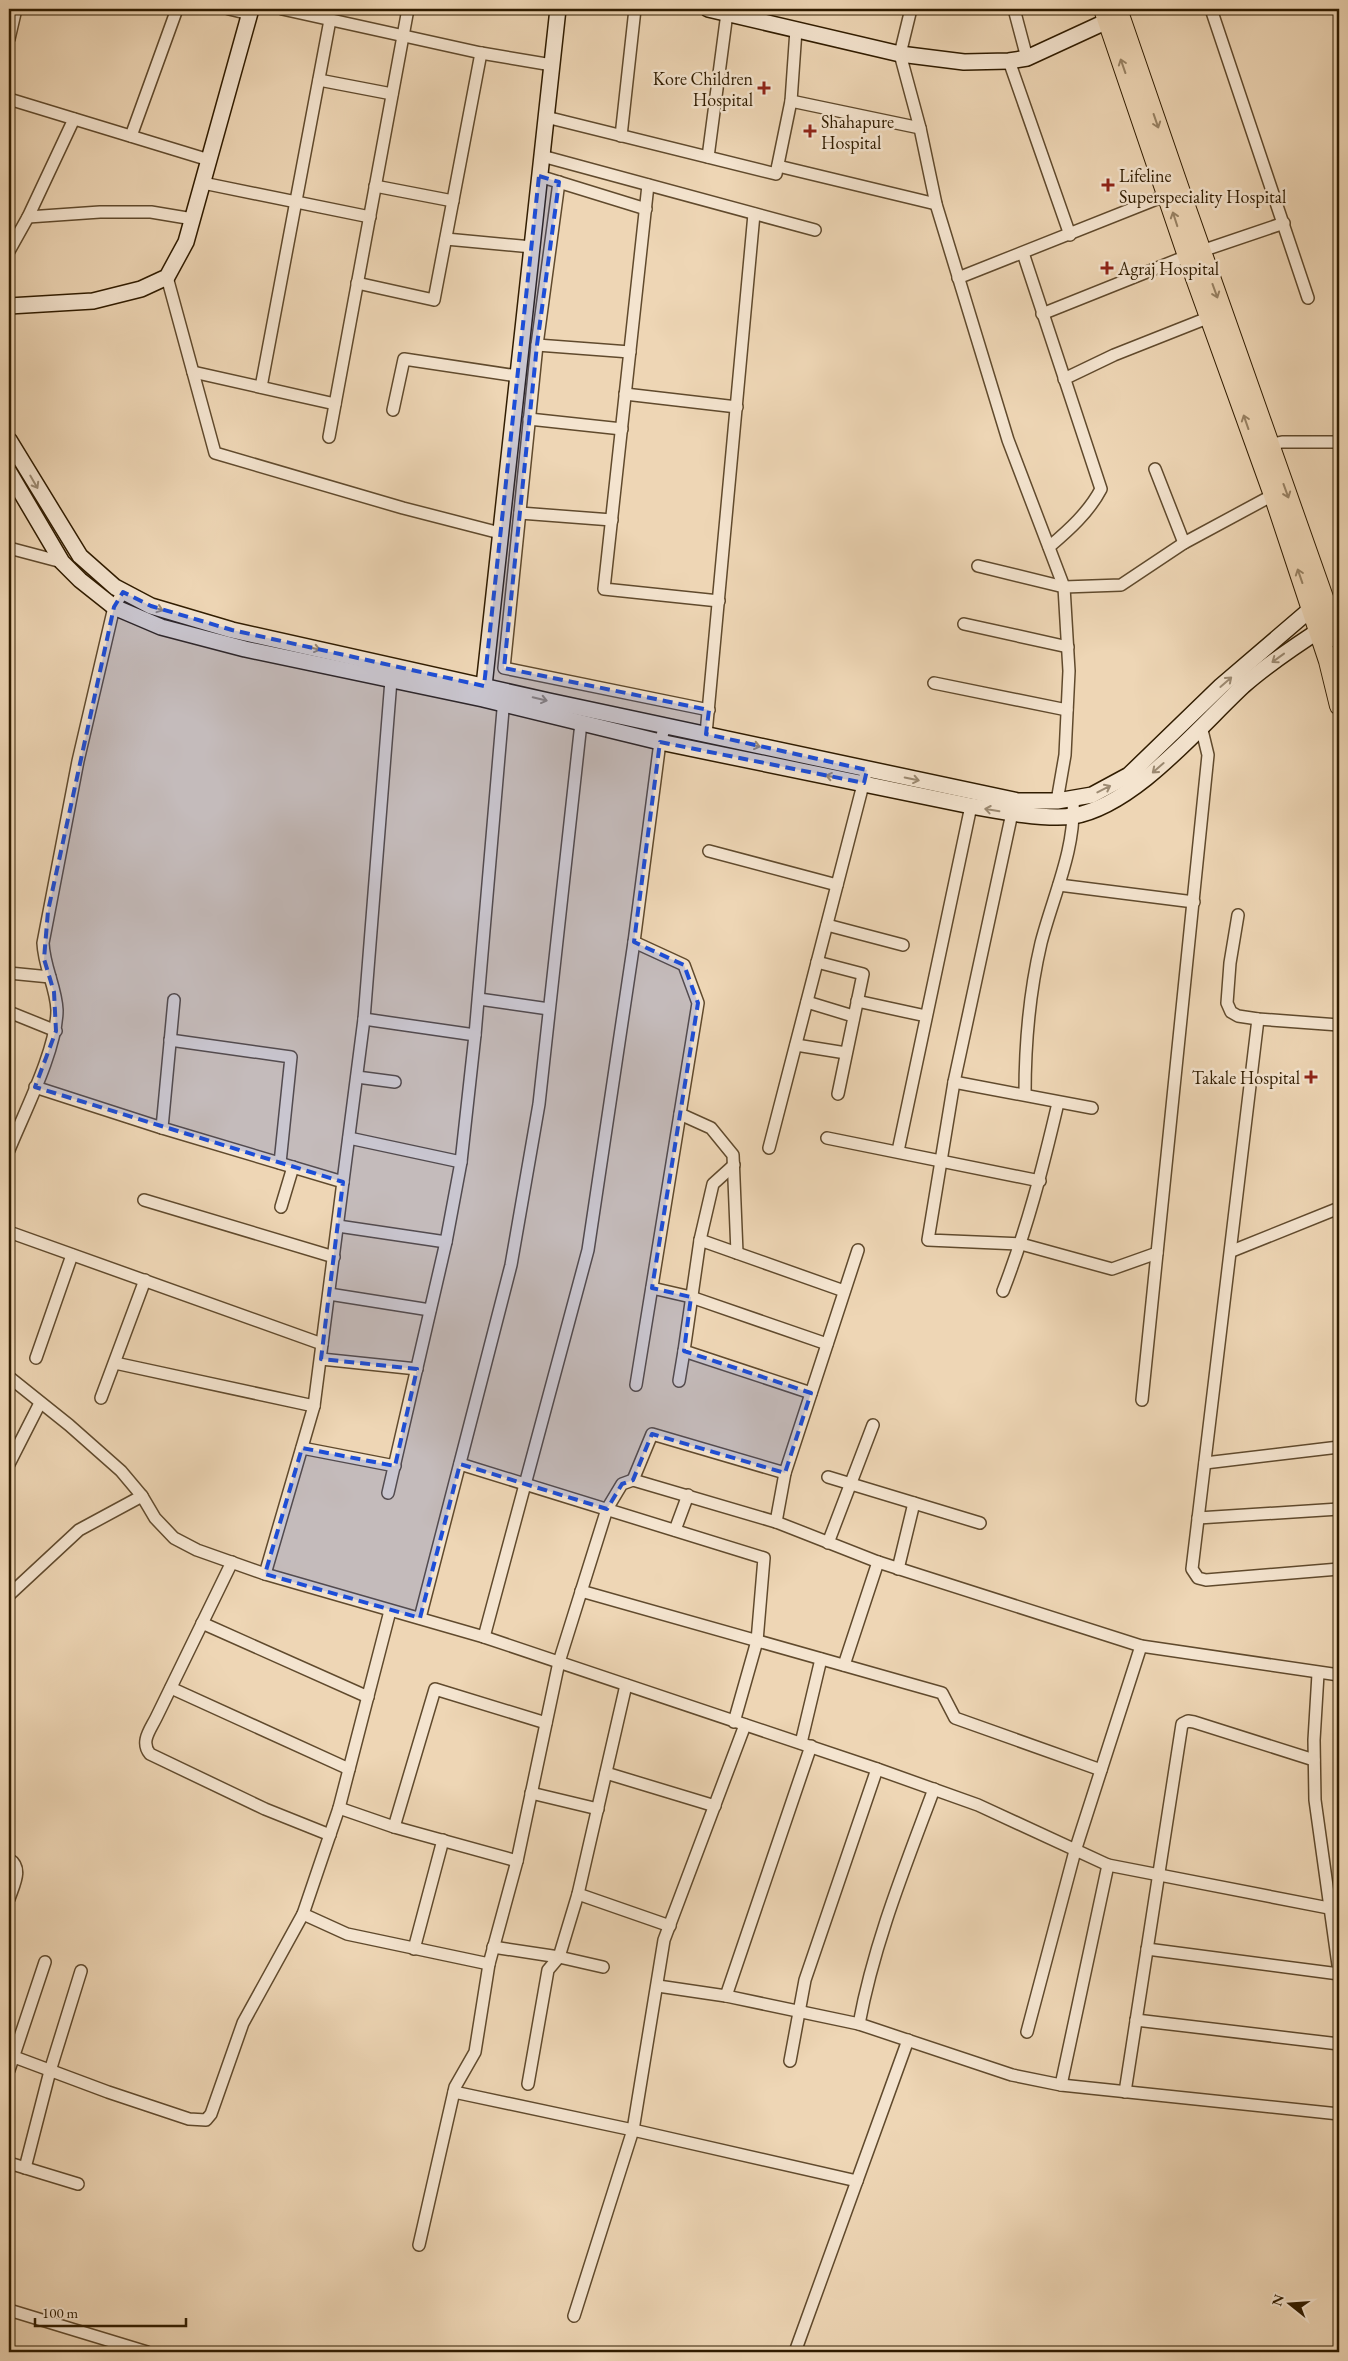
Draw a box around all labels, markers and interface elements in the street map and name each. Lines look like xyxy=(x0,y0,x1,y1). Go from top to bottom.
one-way arrow xyxy=(1118,58,1127,74)
place label: Kore Children Hospital xyxy=(653,67,753,111)
marker: Kore Children Hospital xyxy=(757,81,771,95)
place label: Shahapure Hospital xyxy=(821,110,894,154)
one-way arrow xyxy=(1152,113,1162,129)
marker: Shahapure Hospital xyxy=(803,124,817,138)
place label: Lifeline Superspeciality Hospital xyxy=(1119,164,1286,208)
marker: Lifeline Superspeciality Hospital xyxy=(1101,178,1115,192)
one-way arrow xyxy=(1170,212,1179,228)
place label: Agraj Hospital xyxy=(1117,257,1219,280)
marker: Agraj Hospital xyxy=(1100,261,1114,275)
one-way arrow xyxy=(1211,283,1221,299)
one-way arrow xyxy=(1241,415,1250,431)
one-way arrow xyxy=(30,474,40,488)
one-way arrow xyxy=(1282,482,1291,498)
one-way arrow xyxy=(1295,568,1304,584)
one-way arrow xyxy=(148,604,163,613)
one-way arrow xyxy=(305,644,321,653)
one-way arrow xyxy=(1271,653,1285,663)
one-way arrow xyxy=(1219,676,1232,688)
one-way arrow xyxy=(531,695,547,704)
one-way arrow xyxy=(745,741,761,750)
one-way arrow xyxy=(1152,762,1165,773)
one-way arrow xyxy=(825,772,841,781)
one-way arrow xyxy=(904,775,920,785)
one-way arrow xyxy=(1096,784,1111,793)
one-way arrow xyxy=(984,804,1000,814)
place label: Takale Hospital xyxy=(1192,1066,1300,1089)
marker: Takale Hospital xyxy=(1304,1070,1318,1084)
north arrow xyxy=(1266,2278,1316,2328)
text: N xyxy=(1267,2292,1288,2308)
scale bar xyxy=(35,2296,186,2328)
text: 100 m xyxy=(42,2303,79,2322)

